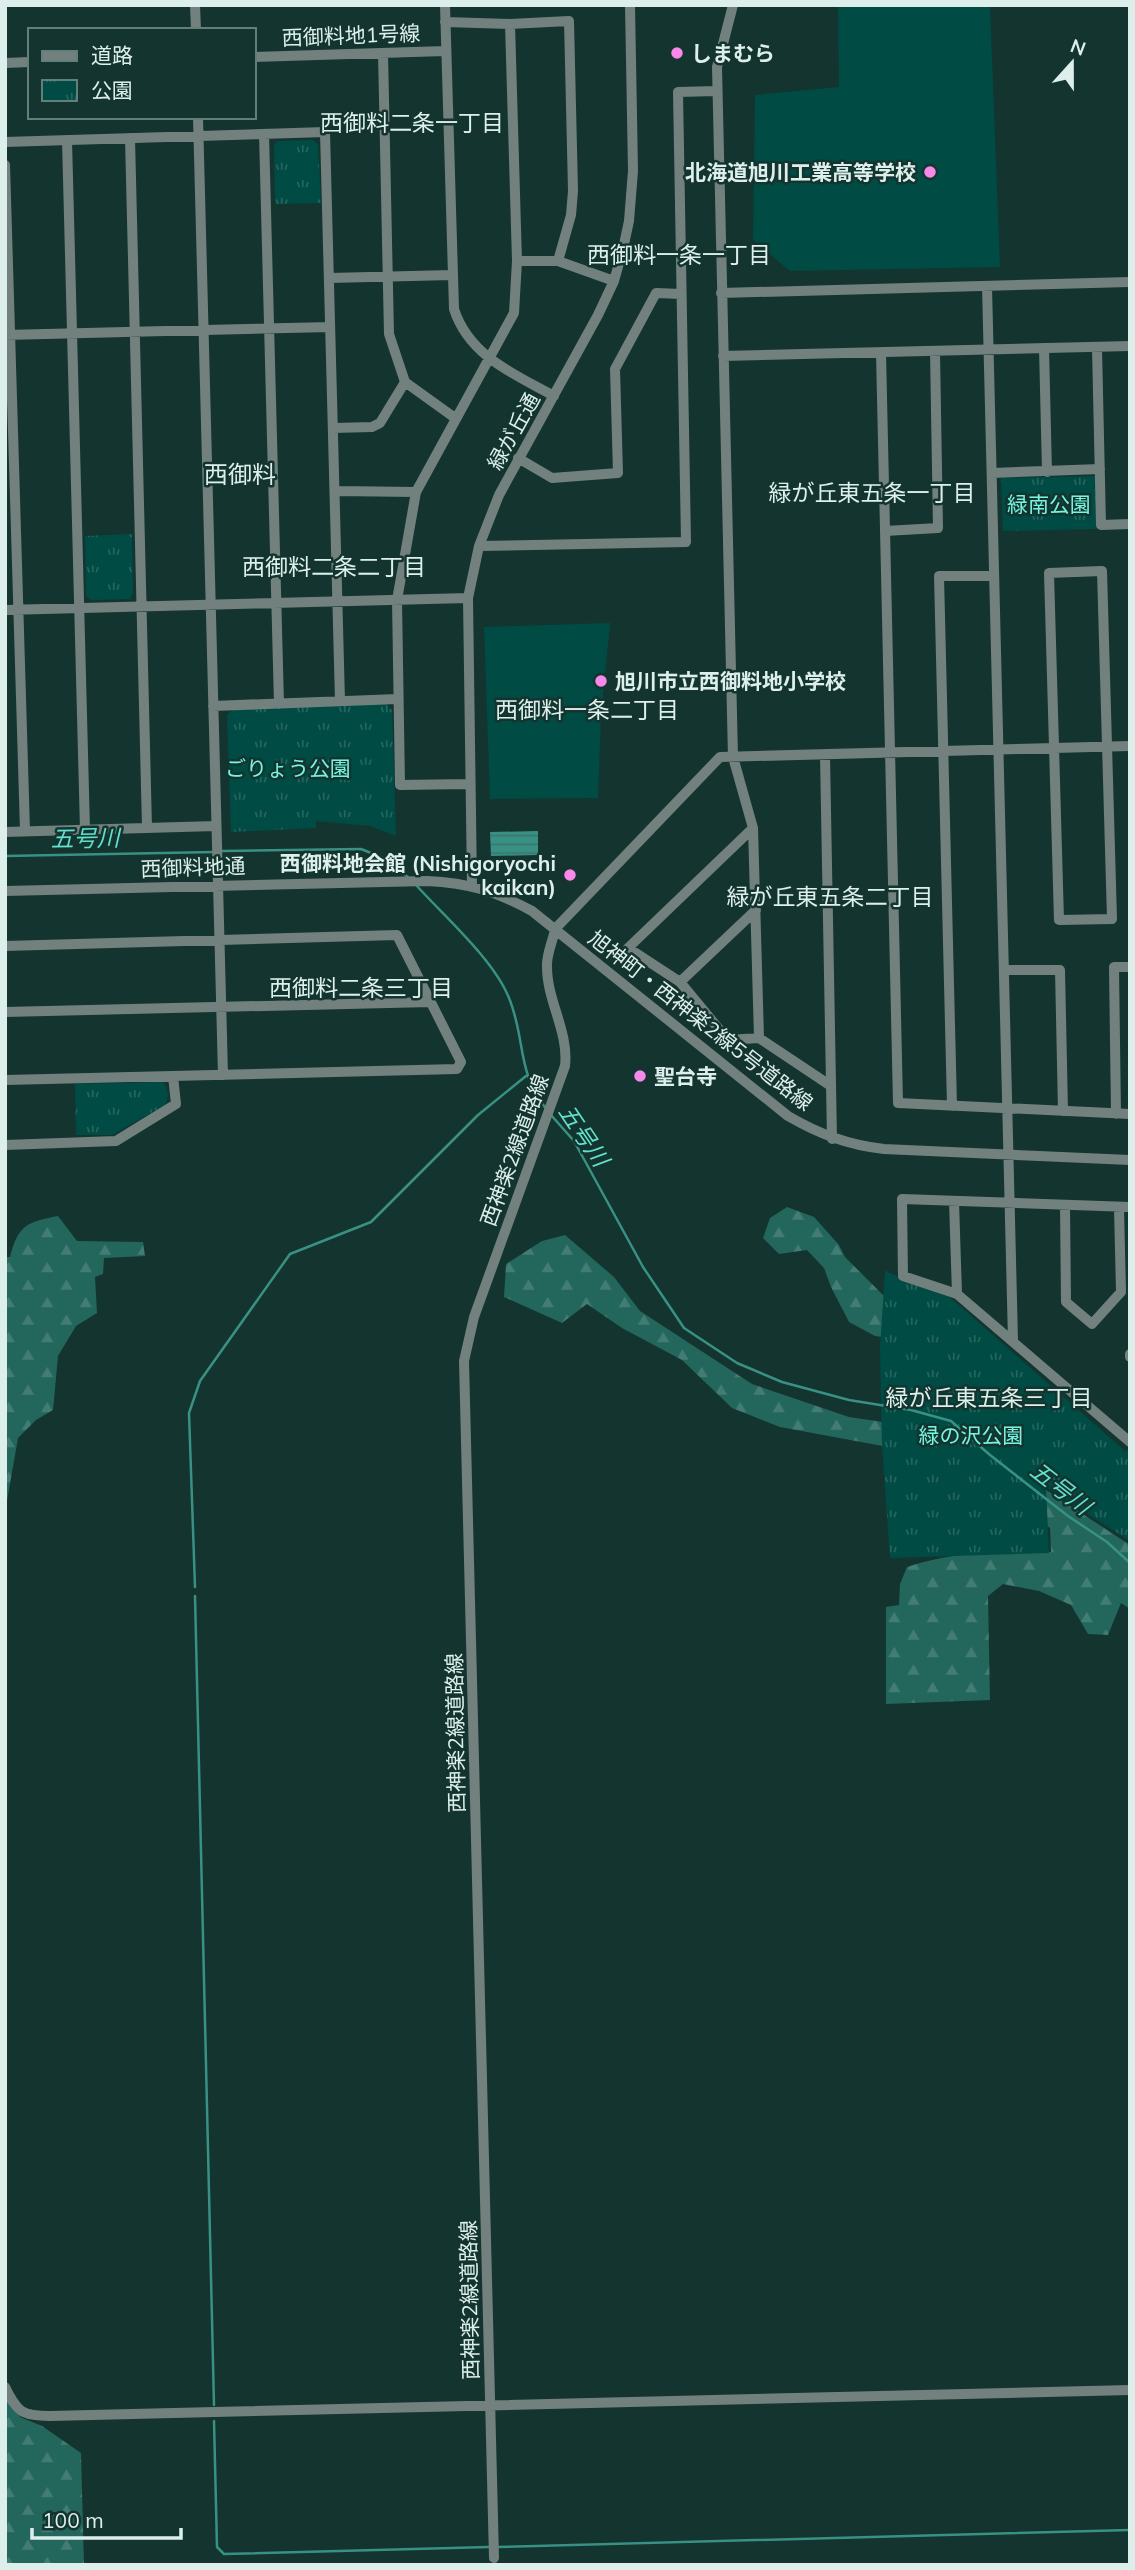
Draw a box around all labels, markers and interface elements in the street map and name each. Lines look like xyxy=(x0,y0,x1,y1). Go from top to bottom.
street label: 西御料地1号線 xyxy=(281,20,421,50)
legend xyxy=(28,28,256,119)
north arrow xyxy=(1037,28,1107,98)
text: N xyxy=(1067,33,1089,61)
place label: しまむら xyxy=(691,40,775,66)
text: 道路 xyxy=(91,42,133,68)
marker: しまむら xyxy=(669,45,685,61)
text: 公園 xyxy=(91,77,133,103)
district label: 西御料二条一丁目 xyxy=(320,108,504,137)
place label: 北海道旭川工業高等学校 xyxy=(685,159,916,185)
marker: 北海道旭川工業高等学校 xyxy=(922,164,938,180)
district label: 西御料一条一丁目 xyxy=(587,240,771,269)
street label: 緑が丘通 xyxy=(481,388,545,474)
district label: 西御料 xyxy=(204,459,276,489)
district label: 緑が丘東五条一丁目 xyxy=(769,478,976,507)
park label: 緑南公園 xyxy=(1007,491,1091,517)
district label: 西御料二条二丁目 xyxy=(242,552,426,581)
place label: 旭川市立西御料地小学校 xyxy=(615,668,846,694)
marker: 旭川市立西御料地小学校 xyxy=(593,673,609,689)
district label: 西御料一条二丁目 xyxy=(495,695,679,724)
park label: ごりょう公園 xyxy=(225,755,351,781)
water label: 五号川 xyxy=(50,823,123,853)
place label: 西御料地会館 (Nishigoryochi kaikan) xyxy=(280,850,556,900)
street label: 西御料地通 xyxy=(140,852,246,882)
marker: 西御料地会館 (Nishigoryochi kaikan) xyxy=(562,867,578,883)
district label: 緑が丘東五条二丁目 xyxy=(727,882,934,911)
street label: 旭神町・西神楽2線5号道路線 xyxy=(584,924,818,1116)
district label: 西御料二条三丁目 xyxy=(269,973,453,1002)
place label: 聖台寺 xyxy=(654,1063,717,1089)
marker: 聖台寺 xyxy=(632,1068,648,1084)
street label: 西神楽2線道路線 xyxy=(474,1071,554,1229)
water label: 五号川 xyxy=(553,1098,617,1174)
district label: 緑が丘東五条三丁目 xyxy=(886,1383,1093,1412)
park label: 緑の沢公園 xyxy=(919,1422,1024,1448)
water label: 五号川 xyxy=(1025,1455,1099,1523)
street label: 西神楽2線道路線 xyxy=(441,1653,469,1813)
street label: 西神楽2線道路線 xyxy=(455,2220,483,2380)
scale bar xyxy=(32,2496,180,2540)
text: 100 m xyxy=(42,2507,104,2533)

